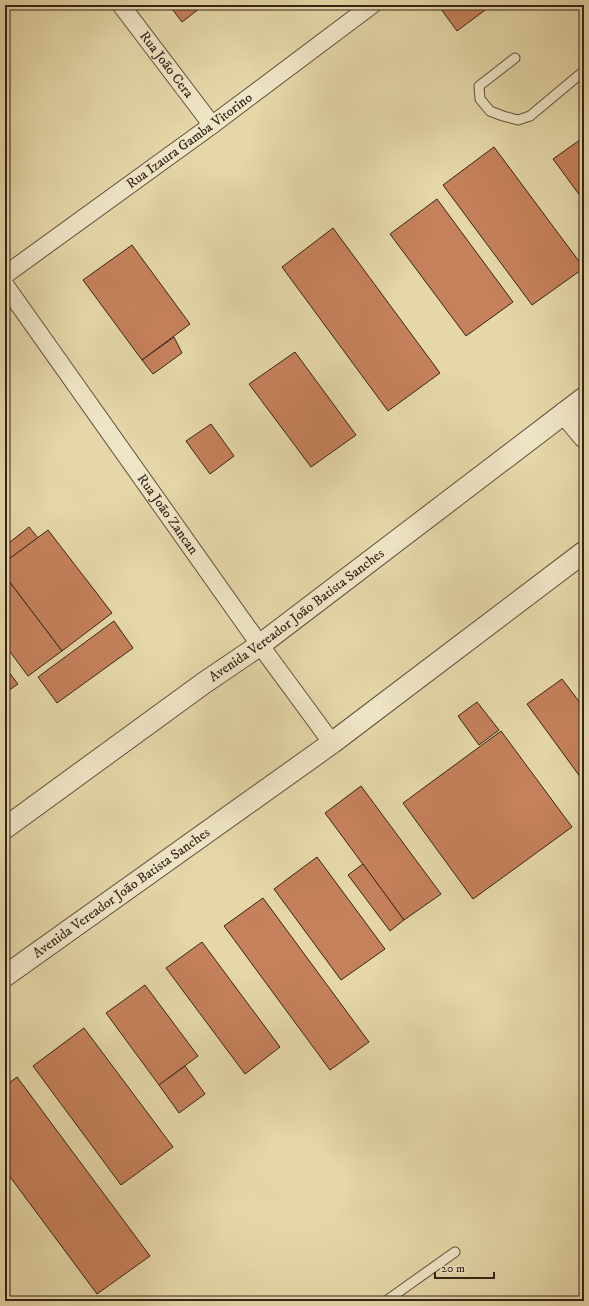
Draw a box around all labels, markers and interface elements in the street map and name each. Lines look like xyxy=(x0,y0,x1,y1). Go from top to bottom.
street label: Rua João Cera xyxy=(135,28,197,102)
street label: Rua Izaura Gamba Vitorino xyxy=(123,89,256,193)
street label: Rua João Zancan xyxy=(133,471,202,559)
street label: Avenida Vereador João Batista Sanches xyxy=(205,544,388,686)
street label: Avenida Vereador João Batista Sanches xyxy=(29,823,214,962)
scale bar xyxy=(435,1254,494,1280)
text: 20 m xyxy=(441,1261,465,1276)

